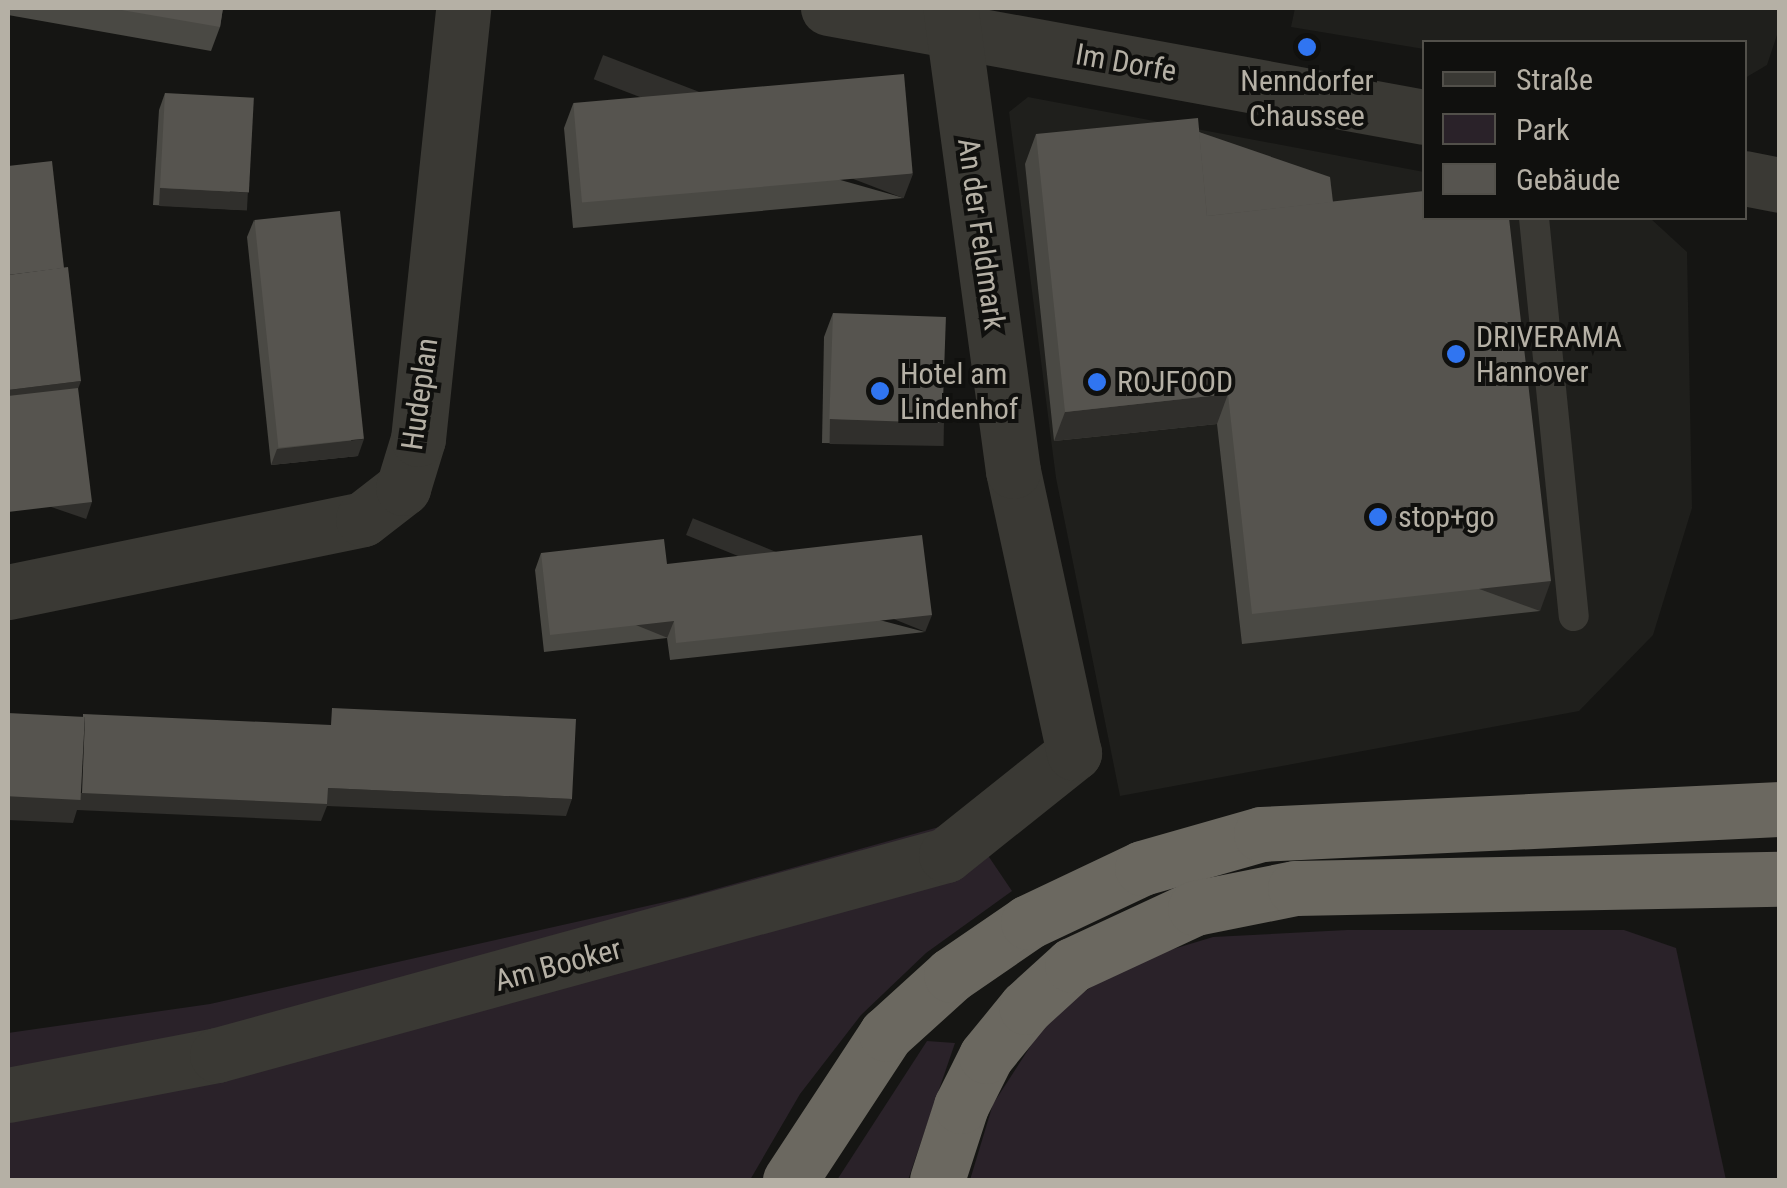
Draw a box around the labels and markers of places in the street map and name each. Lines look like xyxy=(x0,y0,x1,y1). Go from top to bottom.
marker: Nenndorfer Chaussee xyxy=(1296,36,1318,58)
place label: Nenndorfer Chaussee xyxy=(1240,63,1374,134)
place label: DRIVERAMA Hannover xyxy=(1476,319,1622,390)
marker: DRIVERAMA Hannover xyxy=(1445,343,1467,365)
place label: Hotel am Lindenhof xyxy=(900,356,1018,426)
place label: ROJFOOD xyxy=(1117,364,1233,400)
marker: ROJFOOD xyxy=(1086,371,1108,393)
marker: Hotel am Lindenhof xyxy=(869,380,891,402)
place label: stop+go xyxy=(1398,499,1495,535)
marker: stop+go xyxy=(1367,506,1389,528)

